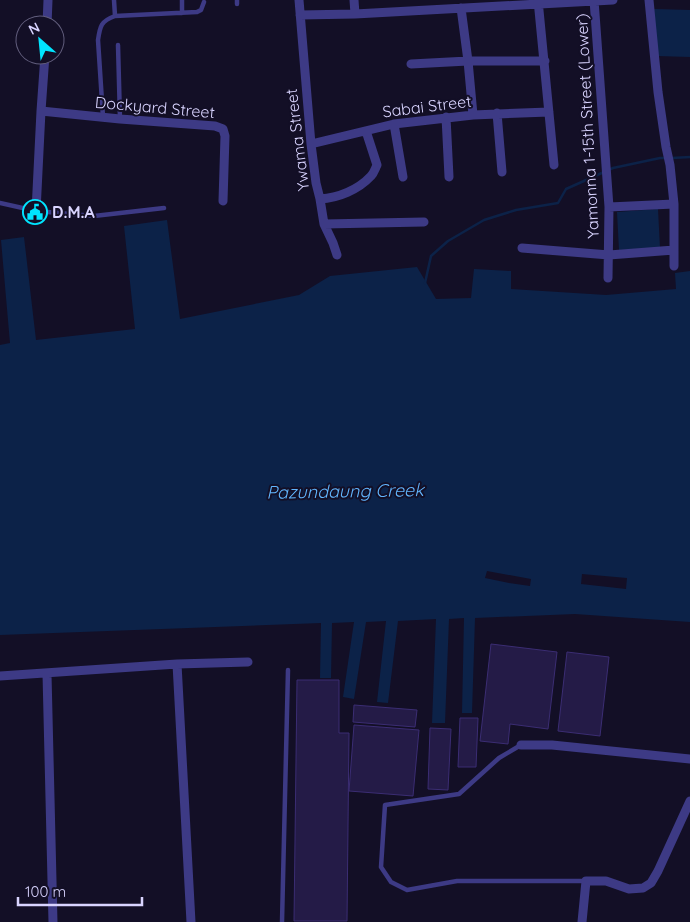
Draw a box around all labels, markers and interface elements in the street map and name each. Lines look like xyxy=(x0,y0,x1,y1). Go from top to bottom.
street label: Yamonna 1-15th Street (Lower) xyxy=(571,13,603,239)
north arrow xyxy=(15,15,65,65)
text: N xyxy=(25,18,43,39)
street label: Ywama Street xyxy=(281,88,313,192)
street label: Sabai Street xyxy=(381,91,473,121)
street label: Dockyard Street xyxy=(94,92,216,122)
public building icon: D.M.A xyxy=(22,199,48,225)
place label: D.M.A xyxy=(52,202,96,222)
water label: Pazundaung Creek xyxy=(266,478,425,504)
scale bar xyxy=(18,874,141,906)
text: 100 m xyxy=(25,882,66,901)

